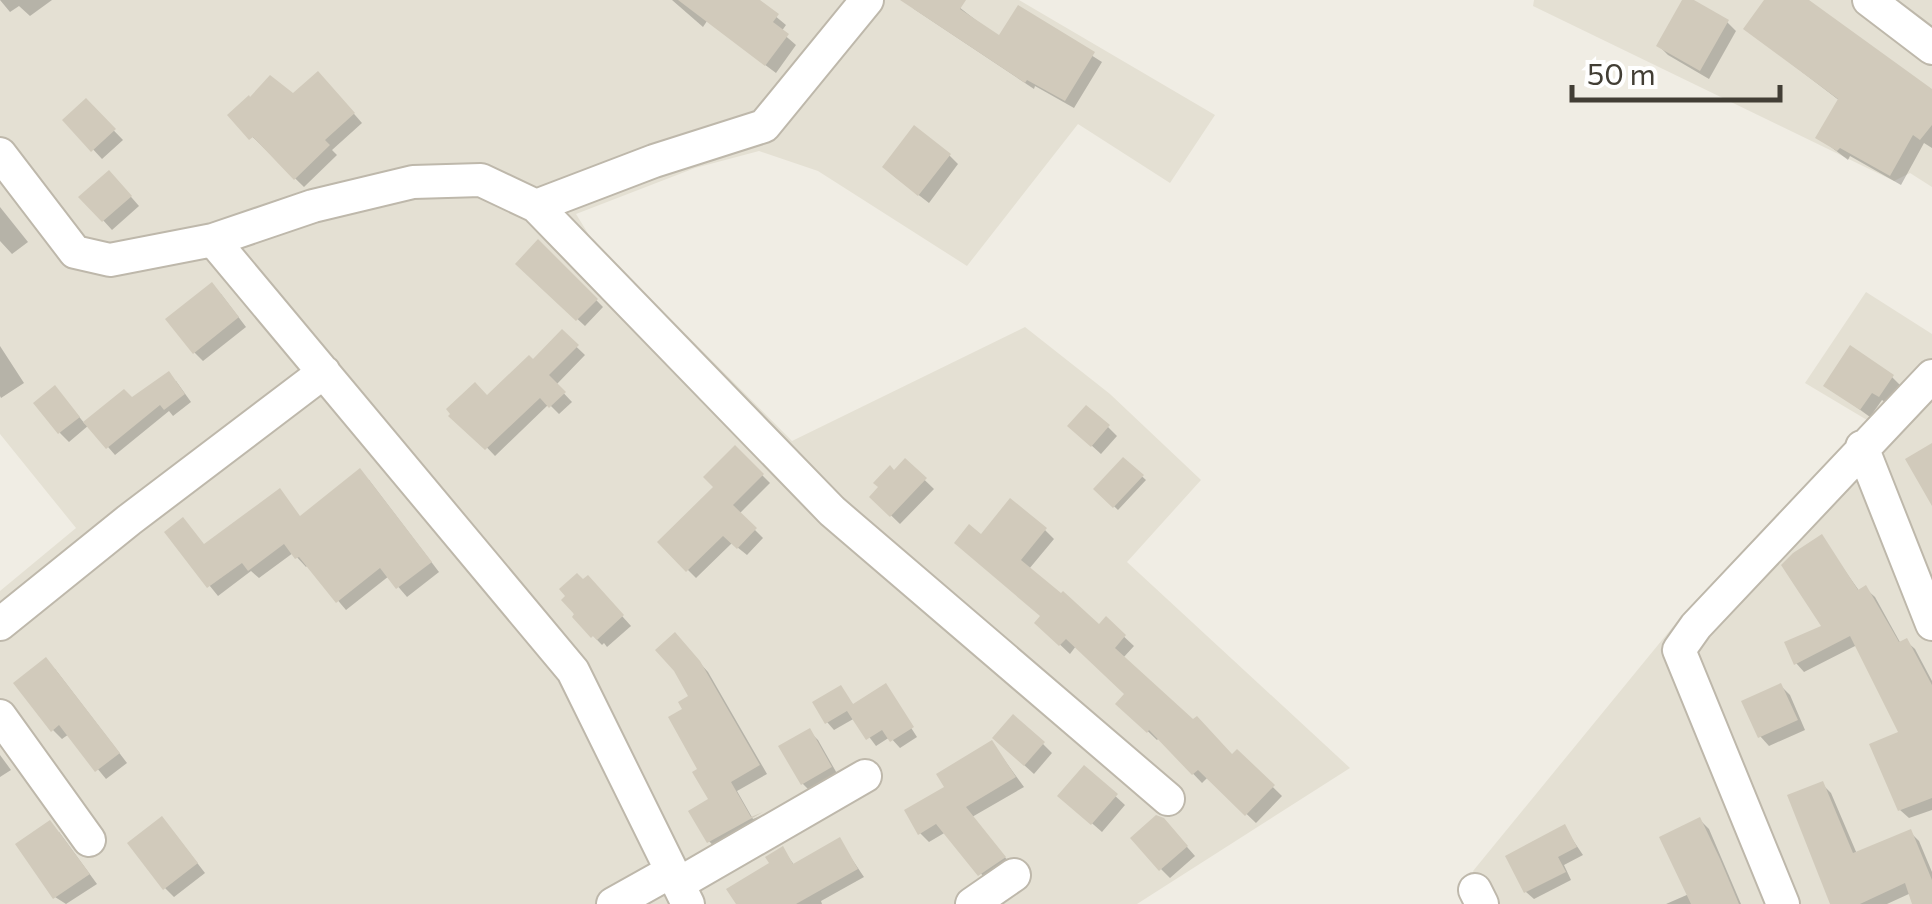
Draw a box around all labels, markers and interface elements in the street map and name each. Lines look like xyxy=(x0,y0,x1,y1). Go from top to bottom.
scale bar xyxy=(1572,40,1780,102)
text: 50 m xyxy=(1587,54,1656,91)

